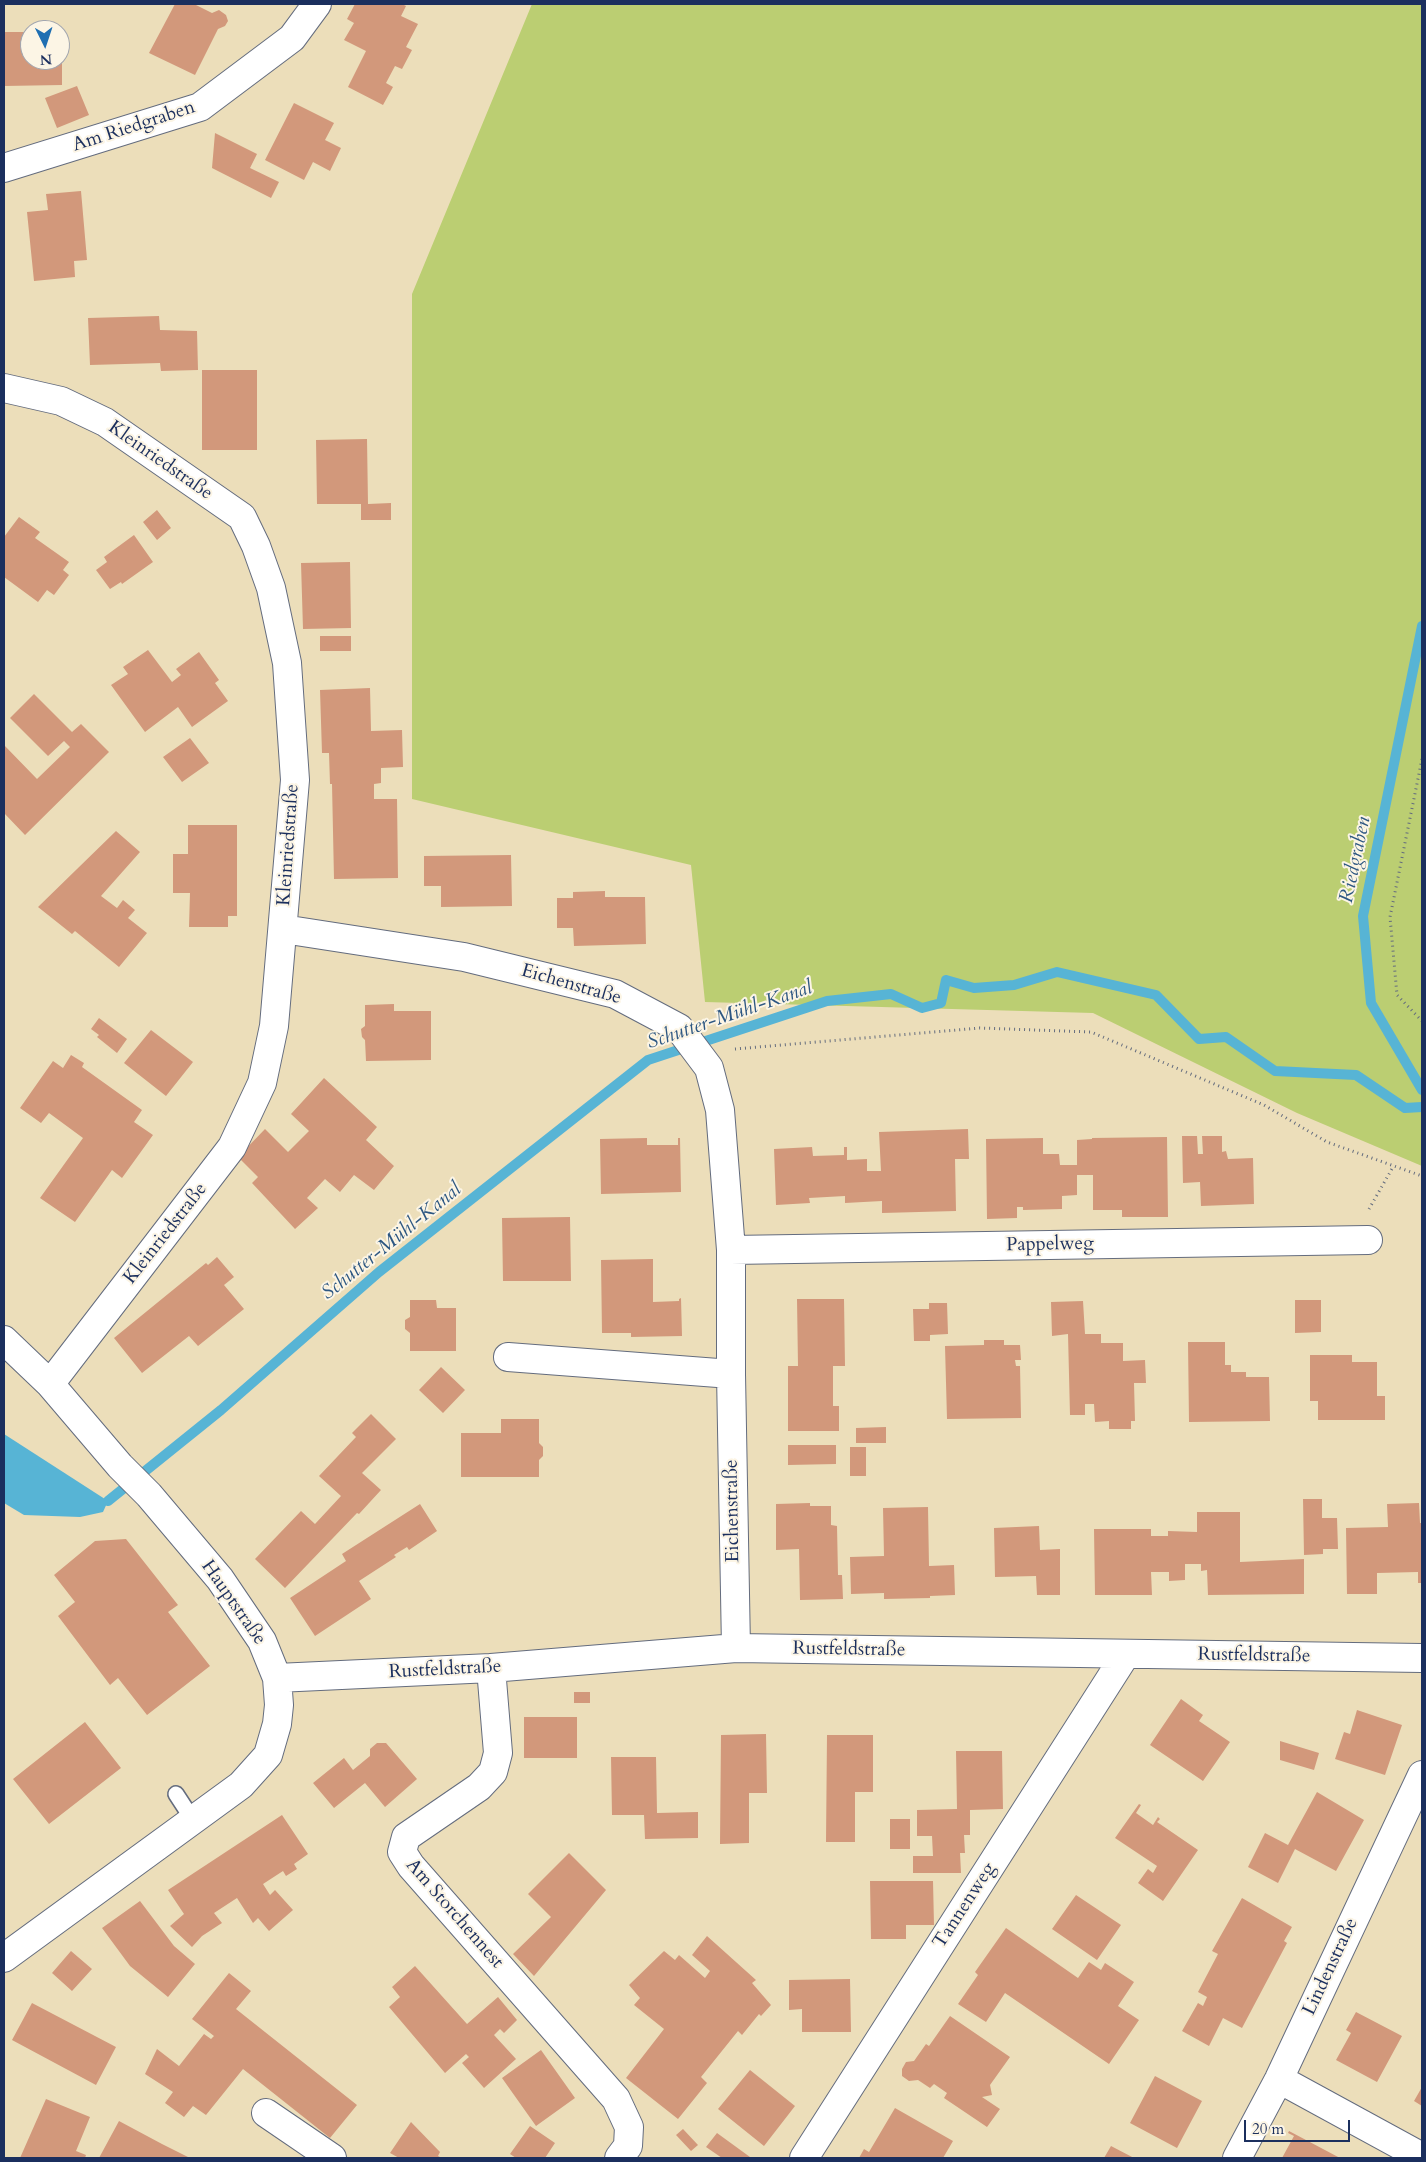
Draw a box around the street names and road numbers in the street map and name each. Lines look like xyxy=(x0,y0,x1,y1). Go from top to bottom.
street label: Am Riedgraben xyxy=(70,96,198,158)
street label: Kleinriedstraße xyxy=(103,417,217,505)
street label: Kleinriedstraße xyxy=(273,783,305,907)
street label: Eichenstraße xyxy=(518,960,624,1010)
street label: Kleinriedstraße xyxy=(119,1179,213,1289)
street label: Pappelweg xyxy=(1006,1233,1094,1257)
street label: Eichenstraße xyxy=(721,1459,745,1563)
street label: Hauptstraße xyxy=(196,1556,270,1650)
street label: Rustfeldstraße xyxy=(792,1638,906,1662)
street label: Rustfeldstraße xyxy=(1197,1644,1311,1668)
street label: Rustfeldstraße xyxy=(388,1656,502,1684)
street label: Am Storchennest xyxy=(400,1855,508,1973)
street label: Tannenweg xyxy=(929,1859,1001,1953)
street label: Lindenstraße xyxy=(1299,1915,1363,2019)

